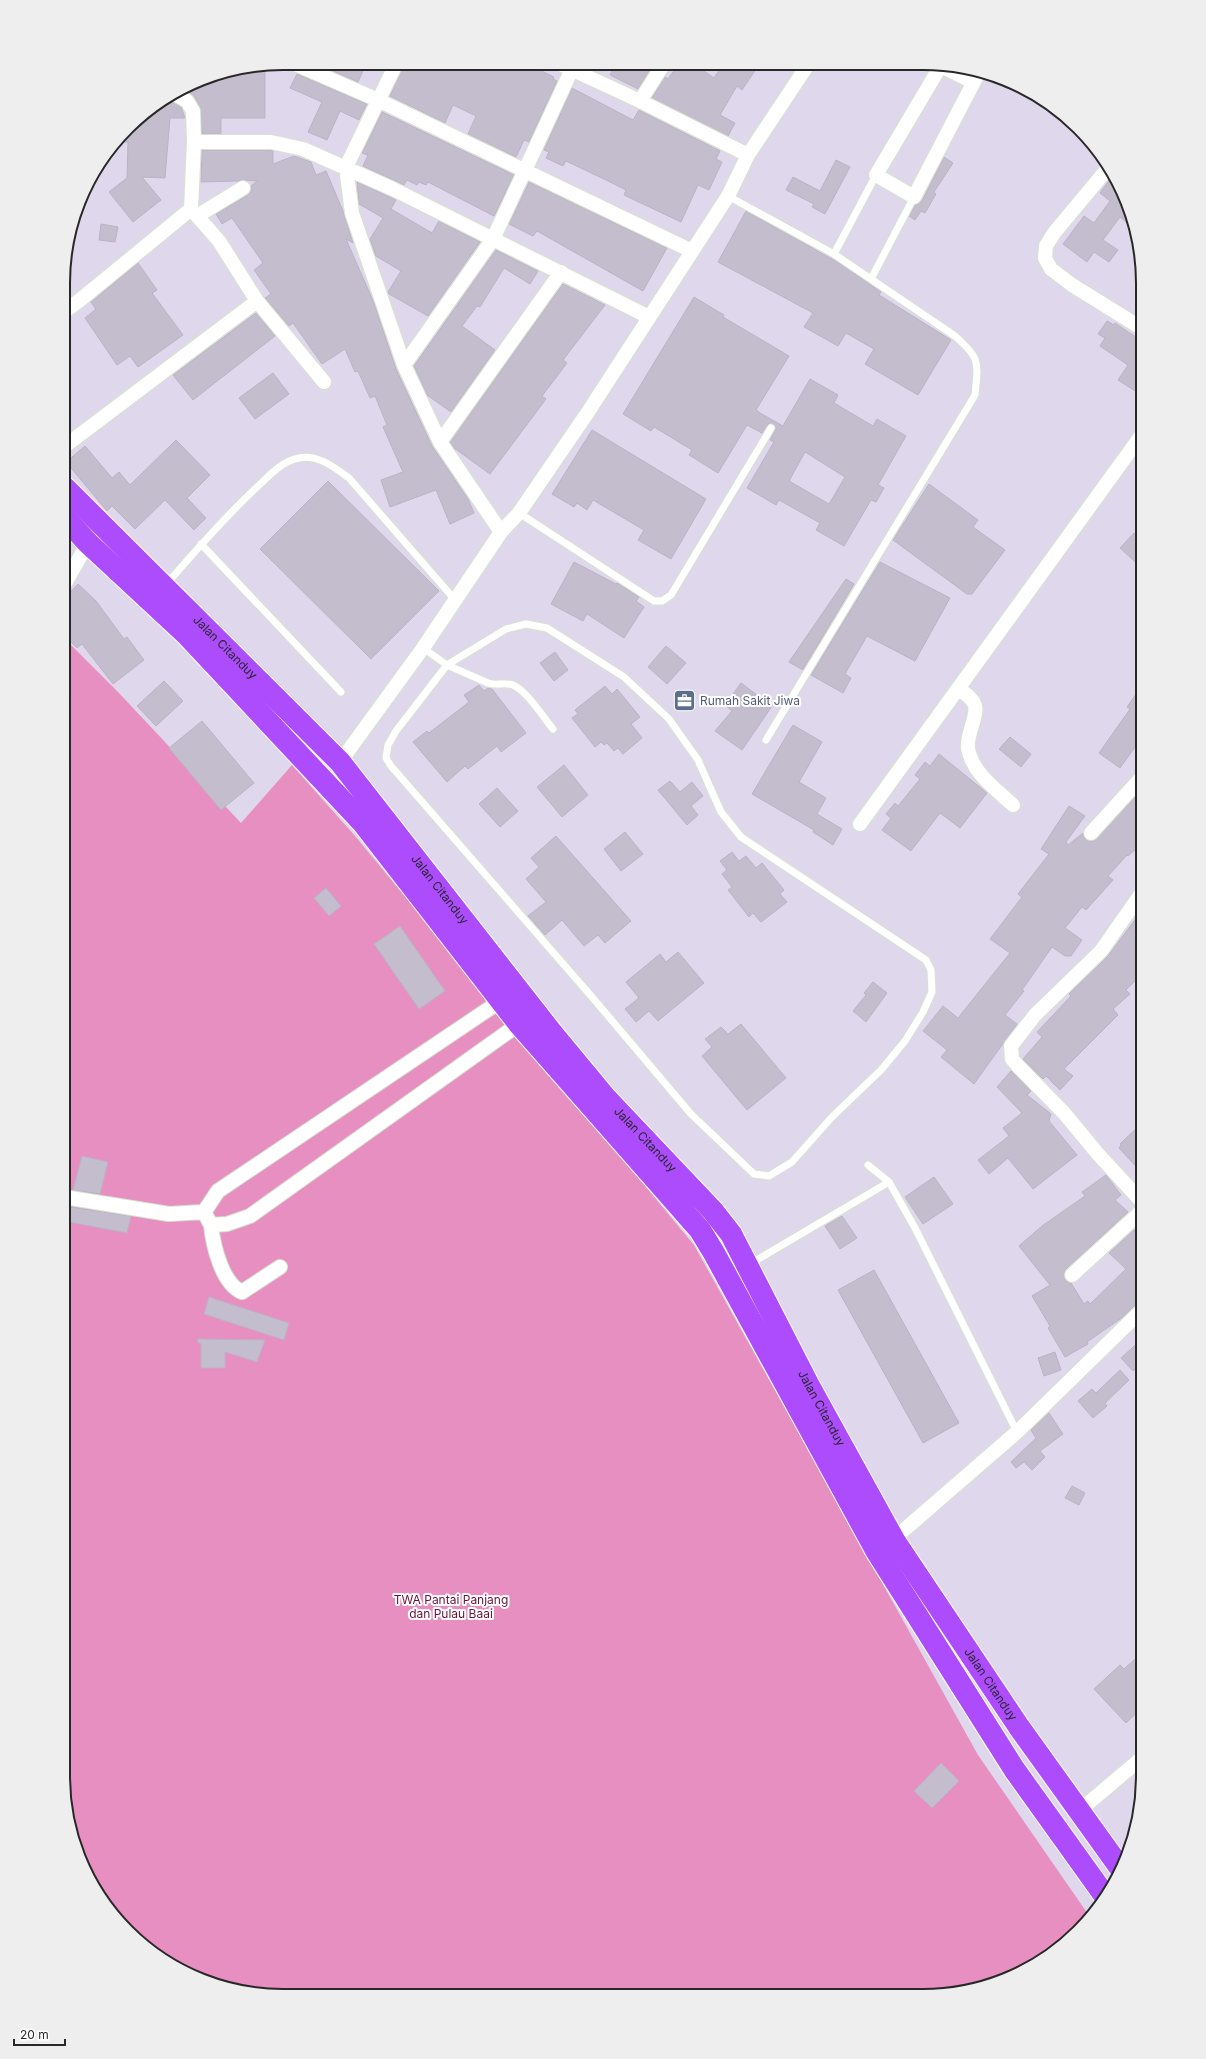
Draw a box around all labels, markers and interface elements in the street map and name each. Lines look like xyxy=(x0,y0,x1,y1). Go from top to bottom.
street label: Jalan Citanduy xyxy=(190,612,261,682)
office icon: Rumah Sakit Jiwa xyxy=(672,688,698,714)
place label: Rumah Sakit Jiwa xyxy=(700,693,800,708)
street label: Jalan Citanduy xyxy=(408,851,472,927)
street label: Jalan Citanduy xyxy=(611,1103,680,1175)
street label: Jalan Citanduy xyxy=(795,1367,849,1449)
park label: TWA Pantai Panjang dan Pulau Baai xyxy=(394,1592,508,1621)
street label: Jalan Citanduy xyxy=(961,1645,1021,1724)
scale bar xyxy=(14,2021,65,2047)
text: 20 m xyxy=(20,2027,49,2042)

